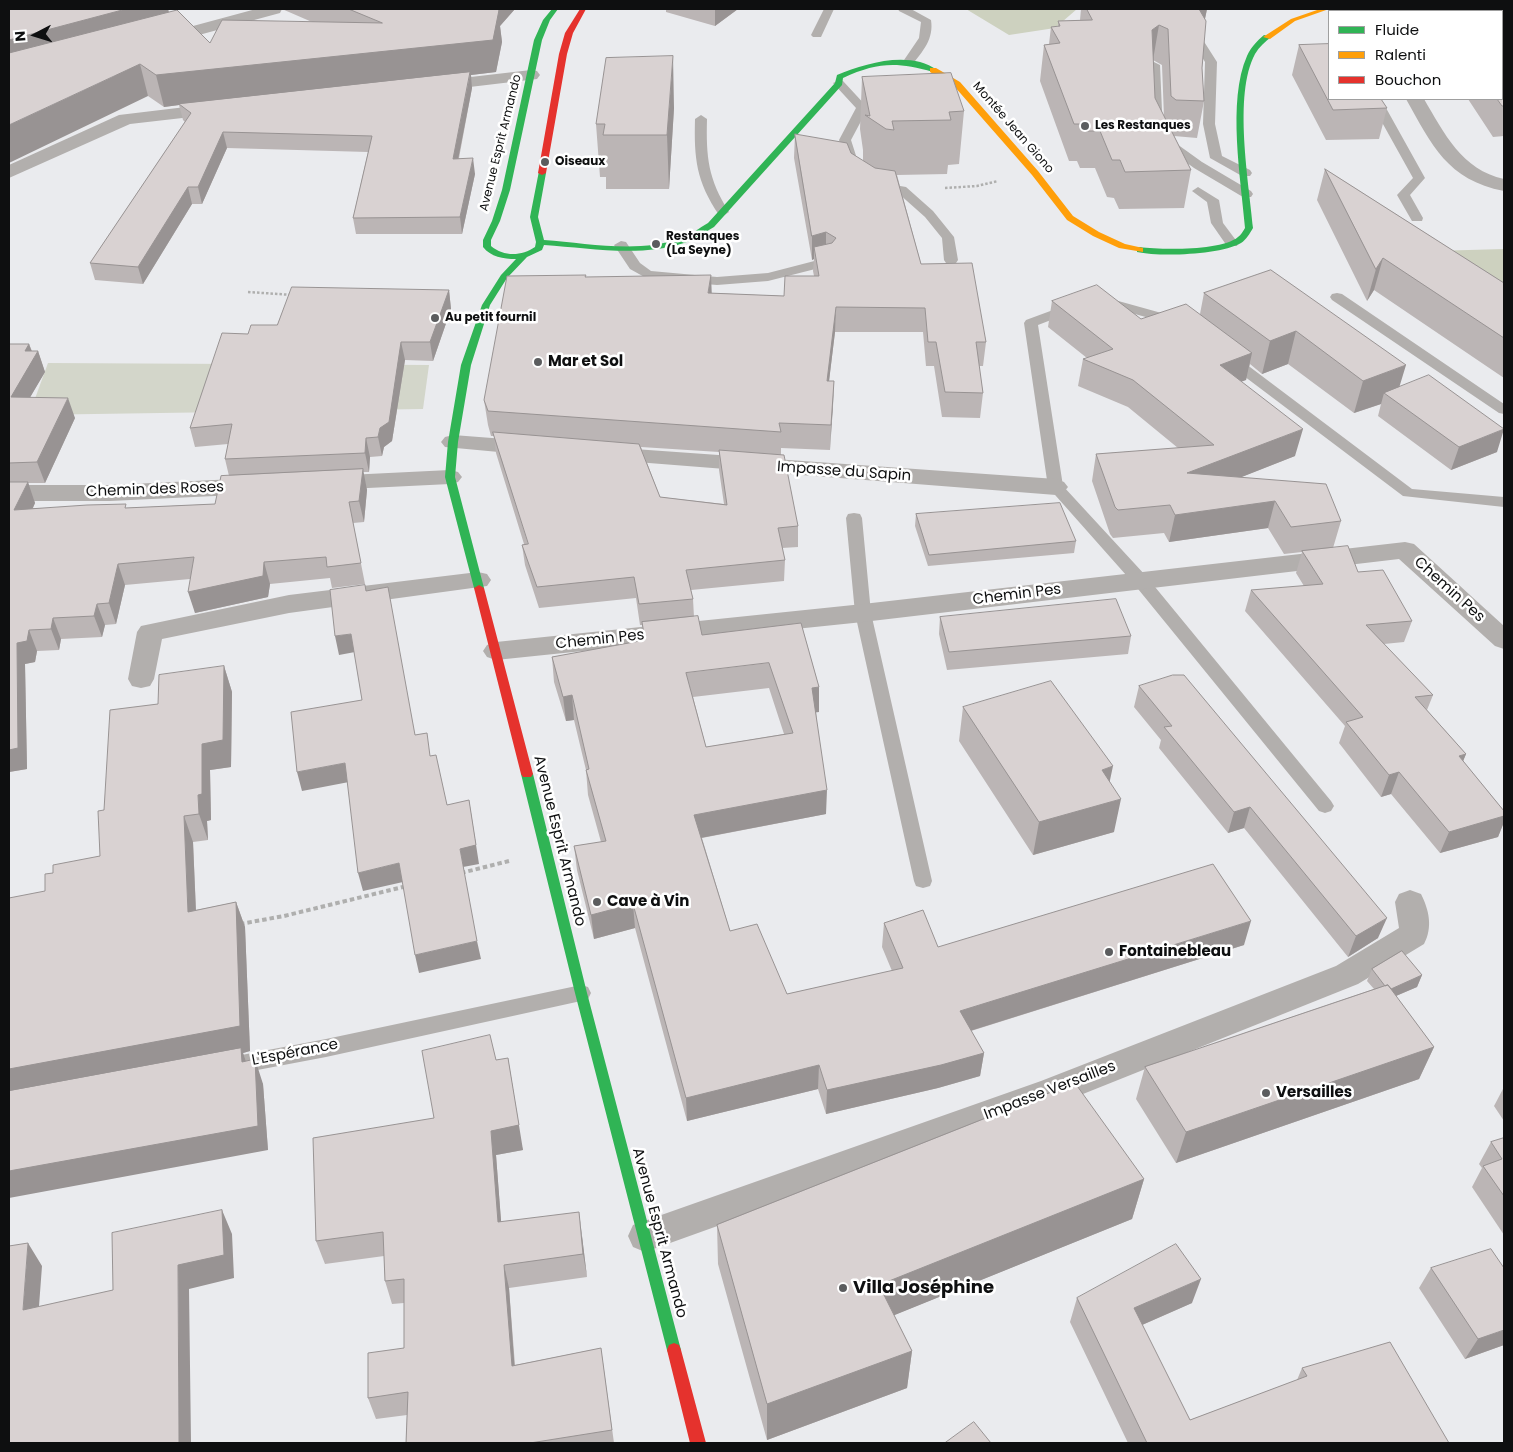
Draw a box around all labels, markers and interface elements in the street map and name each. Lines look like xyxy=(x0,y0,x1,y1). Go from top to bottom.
north arrow xyxy=(10,10,60,60)
legend xyxy=(1328,10,1503,100)
text: Fluide xyxy=(1375,19,1419,40)
text: N xyxy=(10,30,30,42)
text: Ralenti xyxy=(1375,44,1426,65)
text: Bouchon xyxy=(1375,69,1441,90)
street label: Avenue Esprit Armando xyxy=(477,73,525,213)
street label: Montée Jean Giono xyxy=(969,79,1057,177)
place label: Les Restanques xyxy=(1095,119,1191,133)
marker: Les Restanques xyxy=(1079,120,1091,132)
place label: Oiseaux xyxy=(555,155,605,169)
marker: Oiseaux xyxy=(539,156,551,168)
place label: Restanques (La Seyne) xyxy=(666,230,739,258)
marker: Restanques (La Seyne) xyxy=(650,238,662,250)
place label: Au petit fournil xyxy=(445,311,536,325)
marker: Au petit fournil xyxy=(429,312,441,324)
place label: Mar et Sol xyxy=(548,353,623,371)
marker: Mar et Sol xyxy=(532,356,544,368)
street label: Impasse du Sapin xyxy=(776,458,912,486)
street label: Chemin des Roses xyxy=(86,479,224,501)
street label: Chemin Pes xyxy=(1410,554,1488,626)
street label: Chemin Pes xyxy=(972,581,1062,609)
street label: Chemin Pes xyxy=(555,626,645,654)
street label: Avenue Esprit Armando xyxy=(529,754,589,928)
place label: Cave à Vin xyxy=(607,893,689,911)
marker: Cave à Vin xyxy=(591,896,603,908)
place label: Fontainebleau xyxy=(1119,943,1231,961)
marker: Fontainebleau xyxy=(1103,946,1115,958)
street label: L'Espérance xyxy=(250,1036,340,1070)
street label: Impasse Versailles xyxy=(982,1058,1118,1124)
place label: Versailles xyxy=(1276,1084,1352,1102)
marker: Versailles xyxy=(1260,1087,1272,1099)
street label: Avenue Esprit Armando xyxy=(628,1146,690,1320)
place label: Villa Joséphine xyxy=(853,1277,994,1299)
marker: Villa Joséphine xyxy=(837,1282,849,1294)

